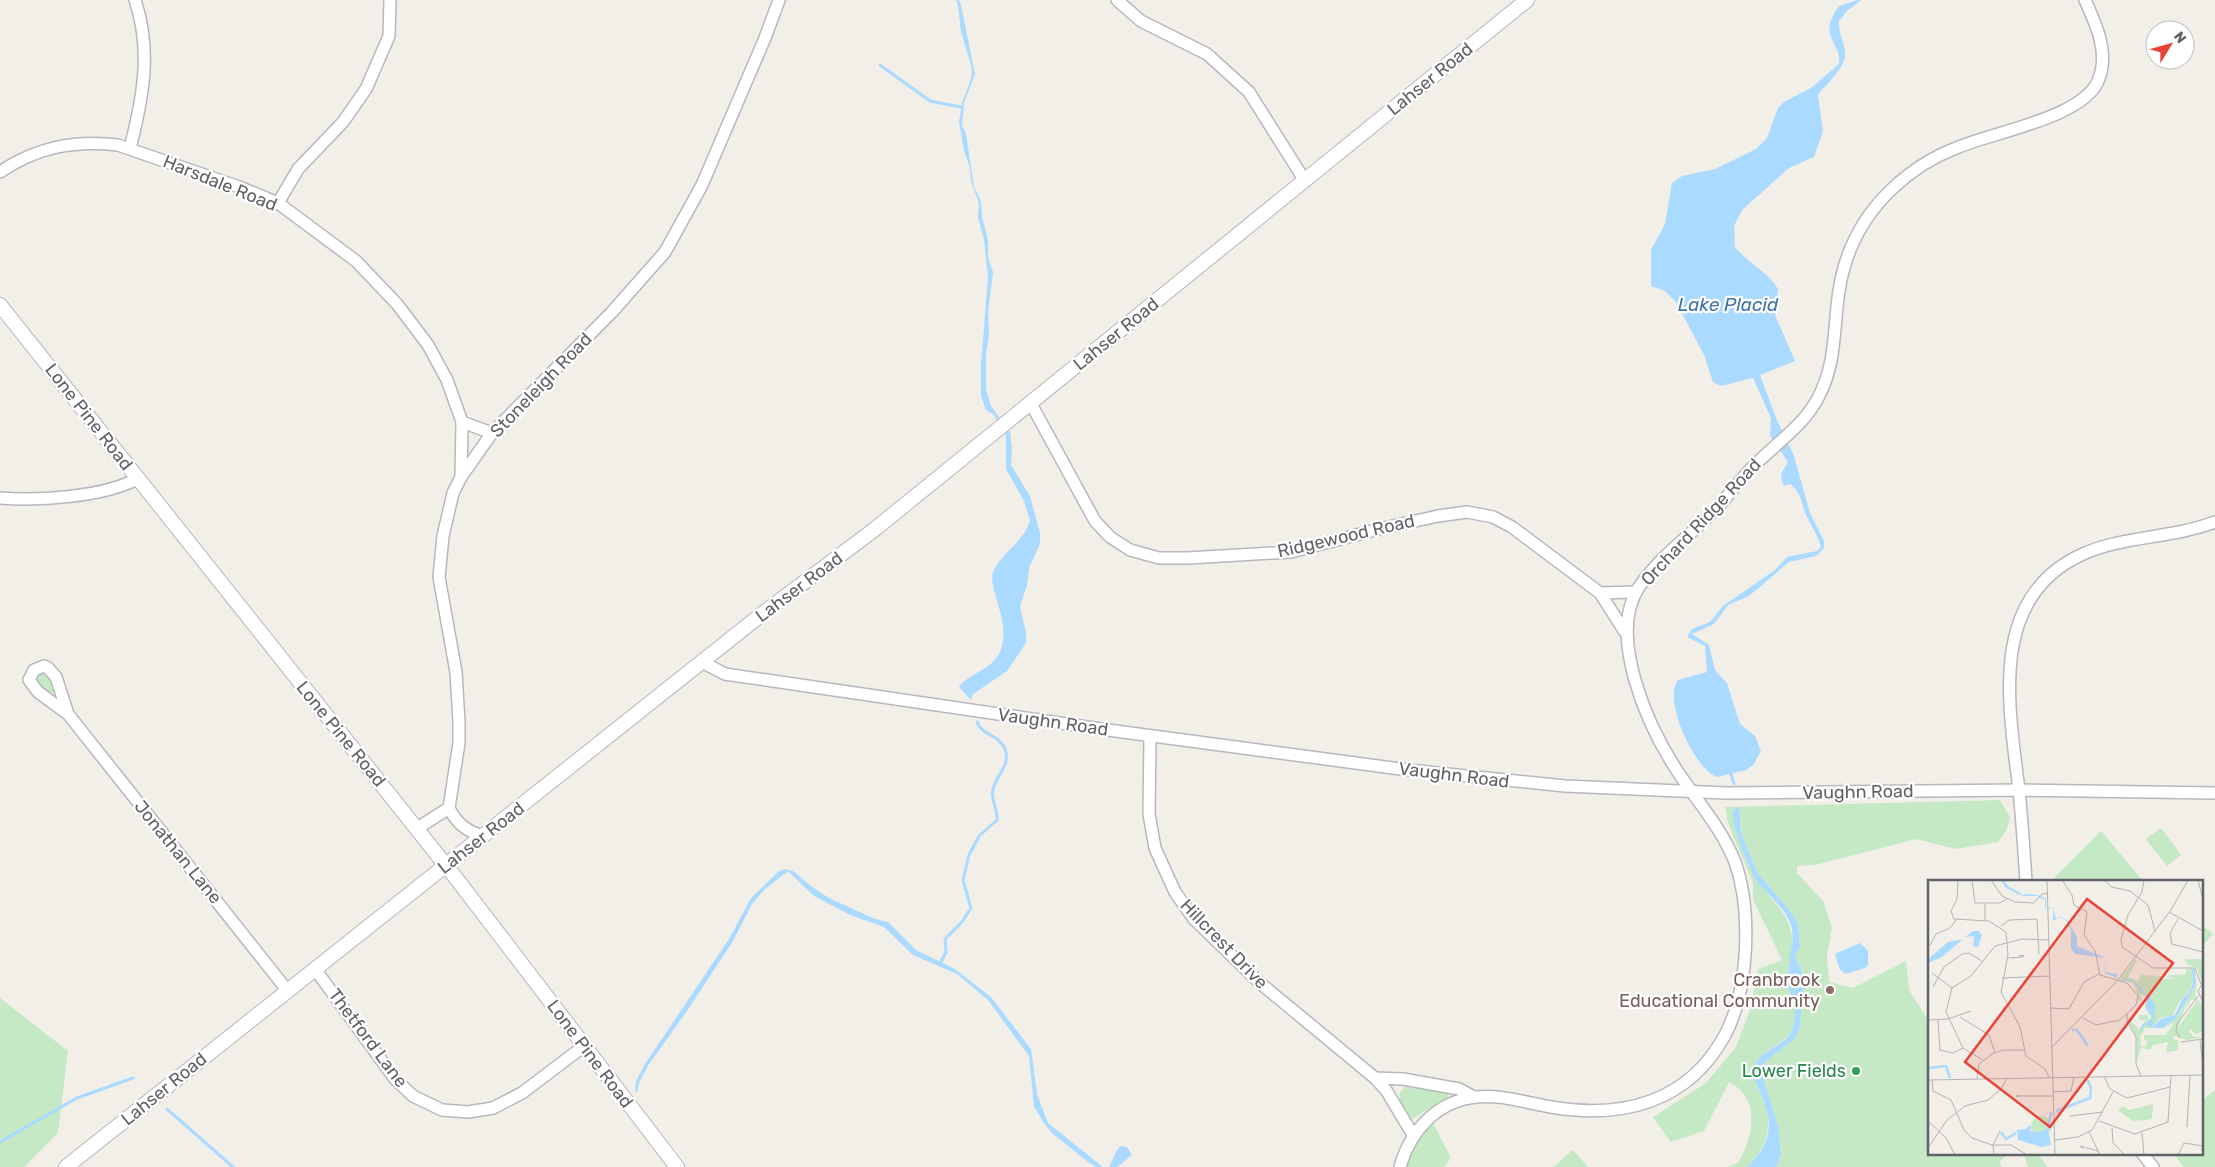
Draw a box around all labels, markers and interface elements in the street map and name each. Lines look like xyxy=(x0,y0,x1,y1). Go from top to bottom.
north arrow xyxy=(2145,20,2195,70)
text: N xyxy=(2170,28,2190,47)
street label: Lahser Road xyxy=(1383,38,1477,120)
street label: Harsdale Road xyxy=(160,150,280,216)
street label: Lahser Road xyxy=(1069,293,1163,375)
water label: Lake Placid xyxy=(1678,293,1779,316)
street label: Stoneleigh Road xyxy=(485,328,597,442)
street label: Lone Pine Road xyxy=(40,359,138,475)
street label: Orchard Ridge Road xyxy=(1636,454,1766,590)
street label: Ridgewood Road xyxy=(1275,510,1417,562)
street label: Lahser Road xyxy=(751,547,847,627)
street label: Lone Pine Road xyxy=(292,677,390,791)
street label: Vaughn Road xyxy=(996,703,1110,741)
street label: Vaughn Road xyxy=(1397,757,1511,793)
street label: Vaughn Road xyxy=(1802,780,1914,804)
street label: Jonathan Lane xyxy=(130,796,226,908)
street label: Lahser Road xyxy=(433,797,529,879)
inset map xyxy=(1928,880,2202,1154)
street label: Hillcrest Drive xyxy=(1176,894,1272,994)
place label: Cranbrook Educational Community xyxy=(1619,969,1821,1012)
street label: Thetford Lane xyxy=(324,984,412,1092)
marker: Cranbrook Educational Community xyxy=(1824,984,1836,996)
street label: Lone Pine Road xyxy=(542,996,638,1112)
street label: Lahser Road xyxy=(117,1048,211,1130)
place label: Lower Fields xyxy=(1742,1060,1846,1082)
marker: Lower Fields xyxy=(1850,1065,1862,1077)

